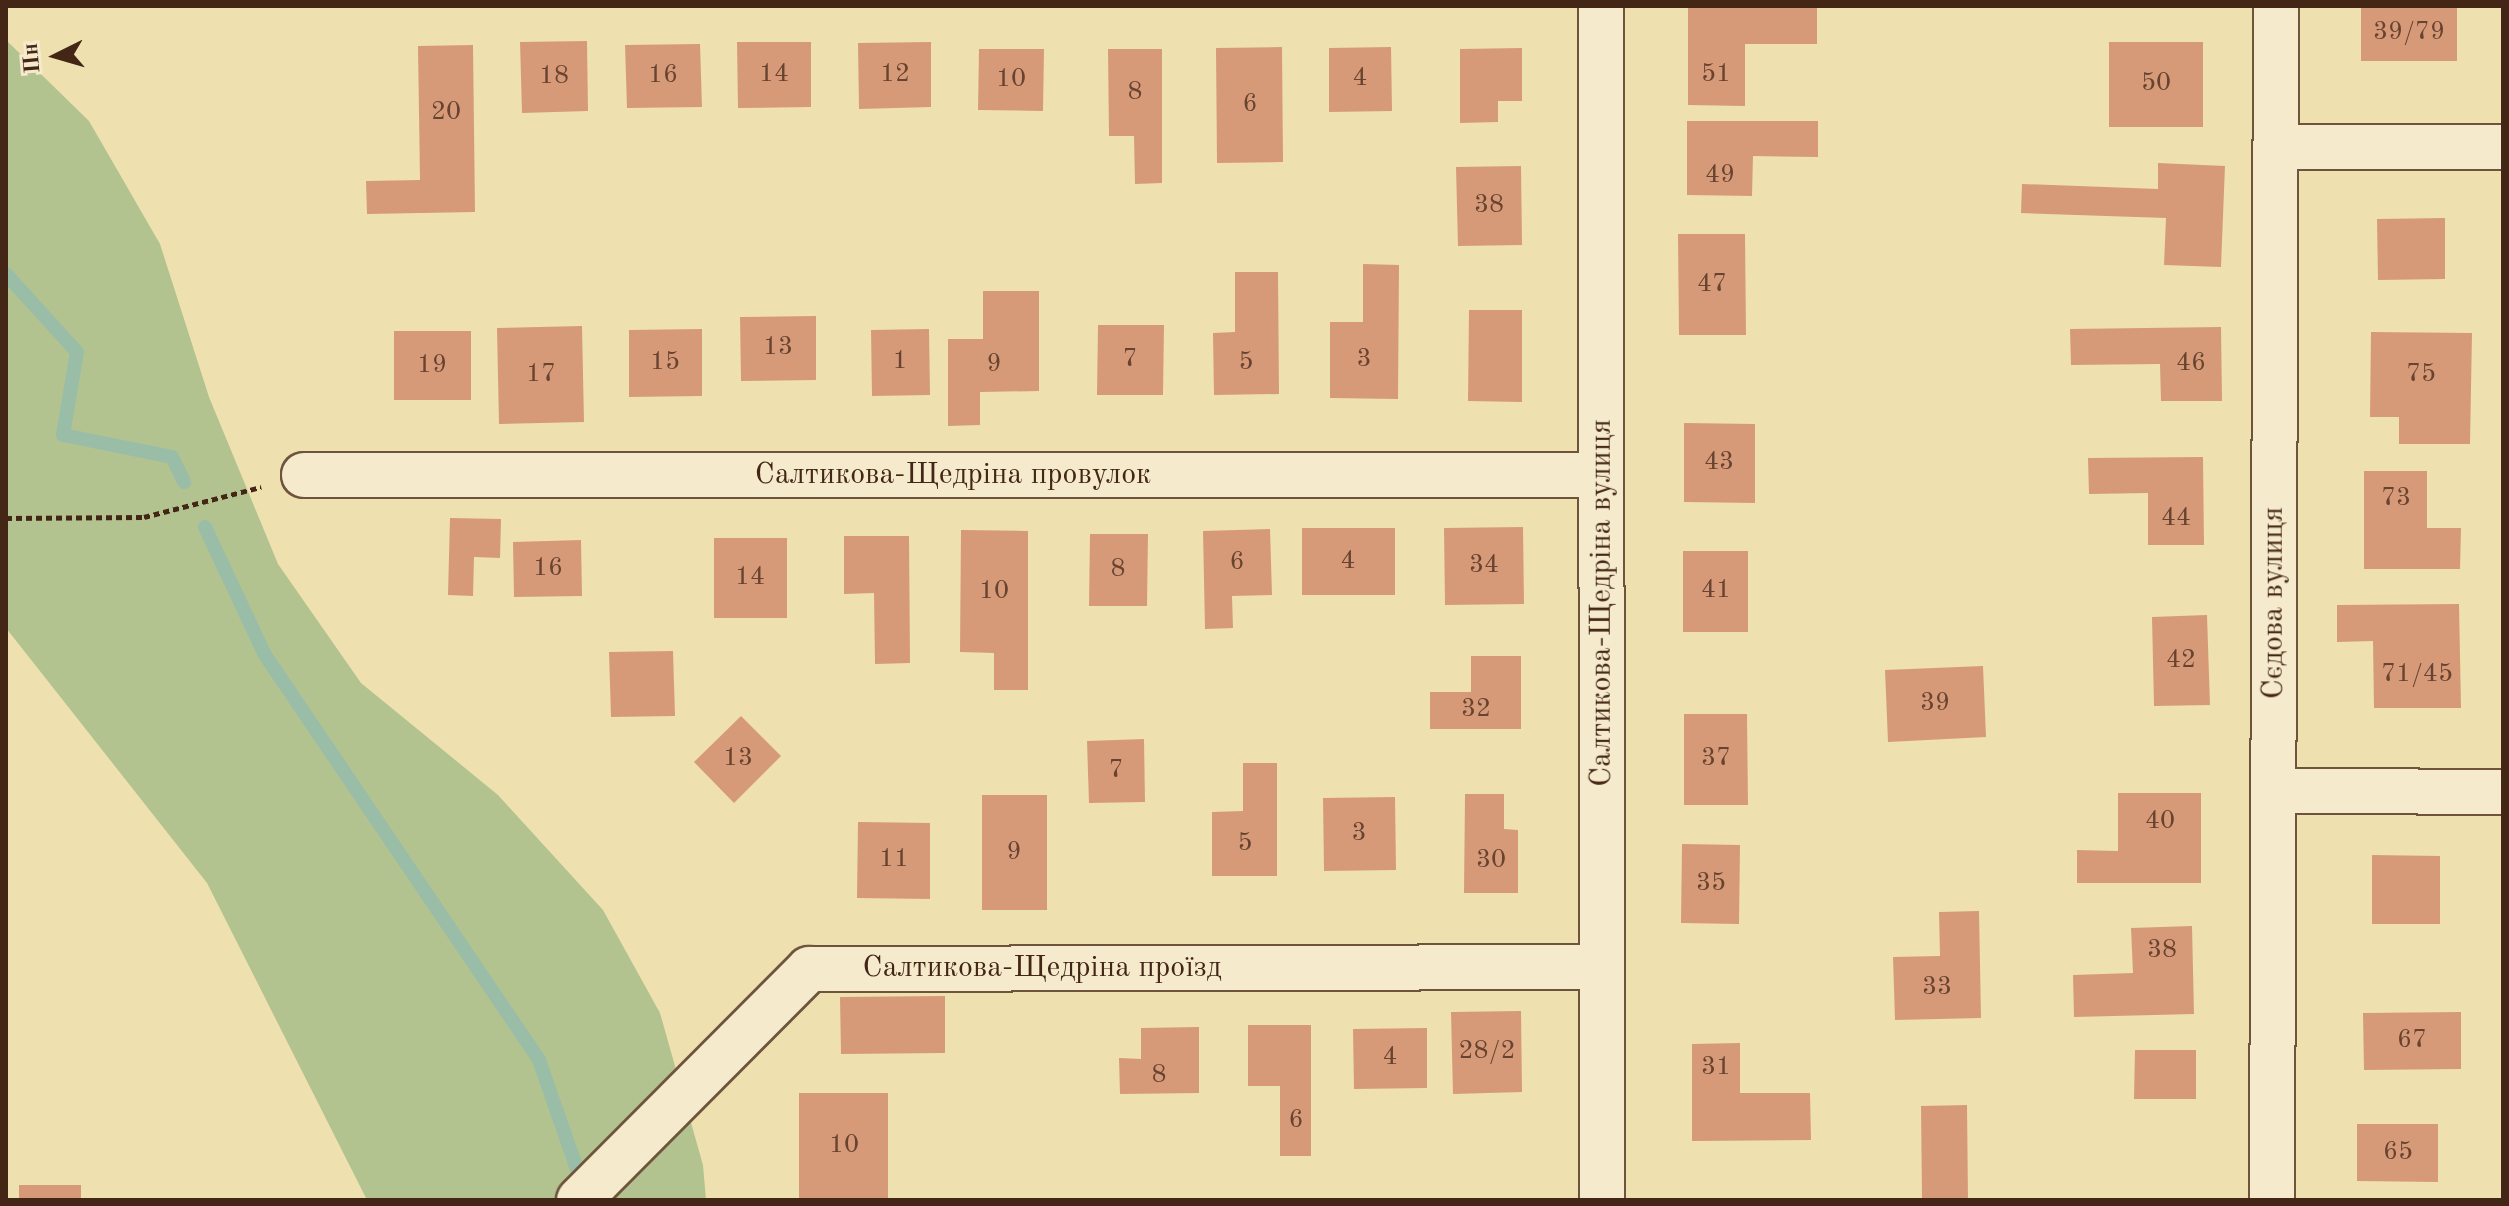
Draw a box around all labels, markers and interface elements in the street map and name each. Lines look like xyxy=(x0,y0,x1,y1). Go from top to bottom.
north arrow xyxy=(16,16,96,96)
house number: 39/79 xyxy=(2373,17,2445,49)
text: Пн xyxy=(20,42,44,74)
house number: 14 xyxy=(759,59,789,91)
house number: 12 xyxy=(880,59,910,91)
house number: 51 xyxy=(1701,59,1731,91)
house number: 16 xyxy=(648,60,678,92)
house number: 18 xyxy=(539,61,569,93)
house number: 4 xyxy=(1352,63,1368,95)
house number: 10 xyxy=(996,64,1026,96)
house number: 50 xyxy=(2141,68,2171,100)
house number: 8 xyxy=(1127,77,1143,109)
house number: 6 xyxy=(1242,89,1258,121)
house number: 20 xyxy=(431,97,461,129)
house number: 49 xyxy=(1705,160,1735,192)
house number: 38 xyxy=(1474,190,1504,222)
house number: 47 xyxy=(1697,269,1727,301)
house number: 13 xyxy=(763,332,793,364)
house number: 7 xyxy=(1122,344,1138,376)
house number: 3 xyxy=(1356,344,1372,376)
house number: 1 xyxy=(892,346,908,378)
house number: 15 xyxy=(650,347,680,379)
house number: 5 xyxy=(1238,347,1254,379)
house number: 46 xyxy=(2176,348,2206,380)
house number: 9 xyxy=(986,349,1002,381)
house number: 19 xyxy=(417,350,447,382)
house number: 17 xyxy=(526,359,556,391)
house number: 75 xyxy=(2406,359,2436,391)
street label: Салтикова-Щедріна вулиця xyxy=(1584,419,1620,787)
house number: 43 xyxy=(1704,447,1734,479)
street label: Салтикова-Щедріна провулок xyxy=(755,457,1151,493)
house number: 73 xyxy=(2381,483,2411,515)
house number: 44 xyxy=(2161,503,2191,535)
street label: Сєдова вулиця xyxy=(2256,507,2292,699)
house number: 4 xyxy=(1340,546,1356,578)
house number: 6 xyxy=(1229,547,1245,579)
house number: 34 xyxy=(1469,550,1499,582)
house number: 16 xyxy=(533,553,563,585)
house number: 8 xyxy=(1110,554,1126,586)
house number: 14 xyxy=(735,562,765,594)
house number: 41 xyxy=(1701,575,1731,607)
house number: 10 xyxy=(979,576,1009,608)
house number: 42 xyxy=(2166,645,2196,677)
house number: 71/45 xyxy=(2381,659,2453,691)
house number: 39 xyxy=(1920,688,1950,720)
house number: 32 xyxy=(1461,694,1491,726)
house number: 13 xyxy=(723,743,753,775)
house number: 37 xyxy=(1701,743,1731,775)
house number: 7 xyxy=(1108,755,1124,787)
house number: 40 xyxy=(2145,806,2175,838)
house number: 3 xyxy=(1351,818,1367,850)
house number: 5 xyxy=(1237,828,1253,860)
house number: 9 xyxy=(1006,837,1022,869)
house number: 11 xyxy=(879,844,909,876)
house number: 30 xyxy=(1476,845,1506,877)
house number: 35 xyxy=(1696,868,1726,900)
house number: 38 xyxy=(2147,935,2177,967)
street label: Салтикова-Щедріна проїзд xyxy=(863,950,1221,986)
house number: 33 xyxy=(1922,972,1952,1004)
house number: 67 xyxy=(2397,1025,2427,1057)
house number: 28/2 xyxy=(1459,1036,1515,1068)
house number: 4 xyxy=(1382,1042,1398,1074)
house number: 31 xyxy=(1701,1052,1731,1084)
house number: 8 xyxy=(1151,1060,1167,1092)
house number: 6 xyxy=(1288,1105,1304,1137)
house number: 10 xyxy=(829,1130,859,1162)
house number: 65 xyxy=(2383,1137,2413,1169)

